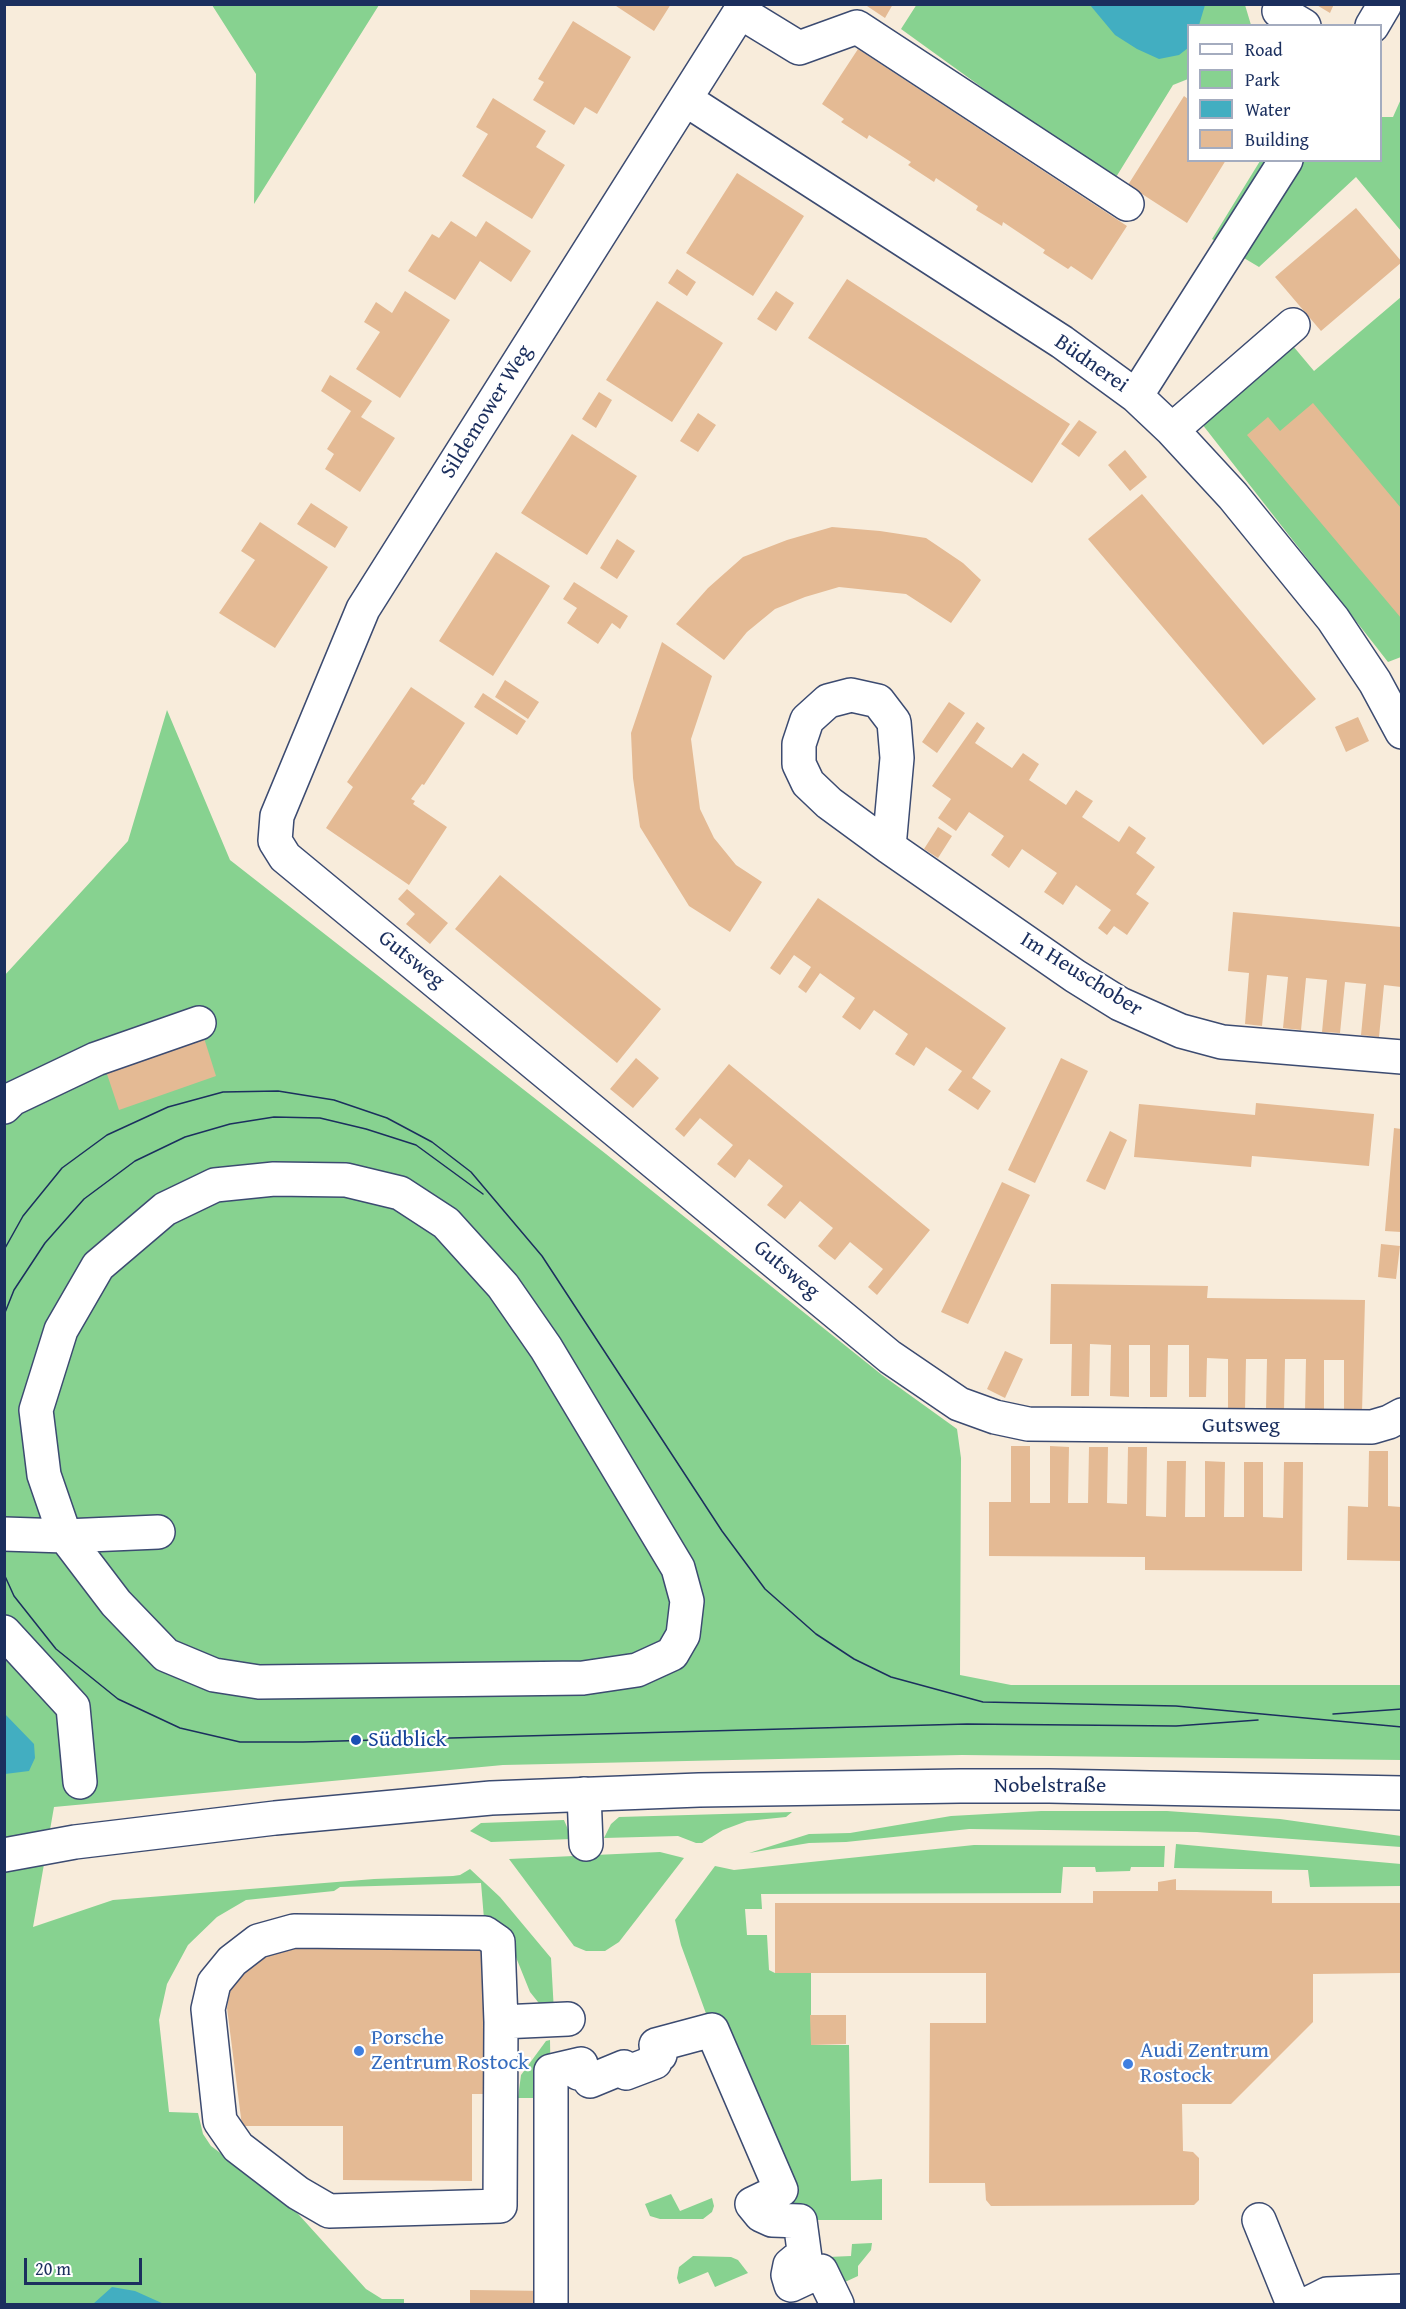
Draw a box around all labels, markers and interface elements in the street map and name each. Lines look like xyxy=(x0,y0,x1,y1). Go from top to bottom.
legend xyxy=(1187,24,1382,162)
text: Road xyxy=(1245,36,1283,63)
text: Park xyxy=(1245,66,1280,93)
text: Water xyxy=(1245,96,1290,123)
text: Building xyxy=(1245,126,1309,153)
street label: Büdnerei xyxy=(1049,329,1133,399)
street label: Sildemower Weg xyxy=(435,340,539,484)
street label: Gutsweg xyxy=(372,925,450,995)
street label: Im Heuschober xyxy=(1015,927,1147,1023)
street label: Gutsweg xyxy=(748,1235,824,1305)
street label: Gutsweg xyxy=(1202,1413,1280,1439)
place label: Südblick xyxy=(368,1727,447,1753)
marker: Südblick xyxy=(349,1733,363,1747)
street label: Nobelstraße xyxy=(994,1773,1106,1799)
place label: Porsche Zentrum Rostock xyxy=(371,2025,529,2076)
place label: Audi Zentrum Rostock xyxy=(1140,2038,1269,2090)
marker: Porsche Zentrum Rostock xyxy=(352,2044,366,2058)
marker: Audi Zentrum Rostock xyxy=(1121,2057,1135,2071)
scale bar xyxy=(27,2246,146,2284)
text: 20 m xyxy=(35,2255,71,2282)

